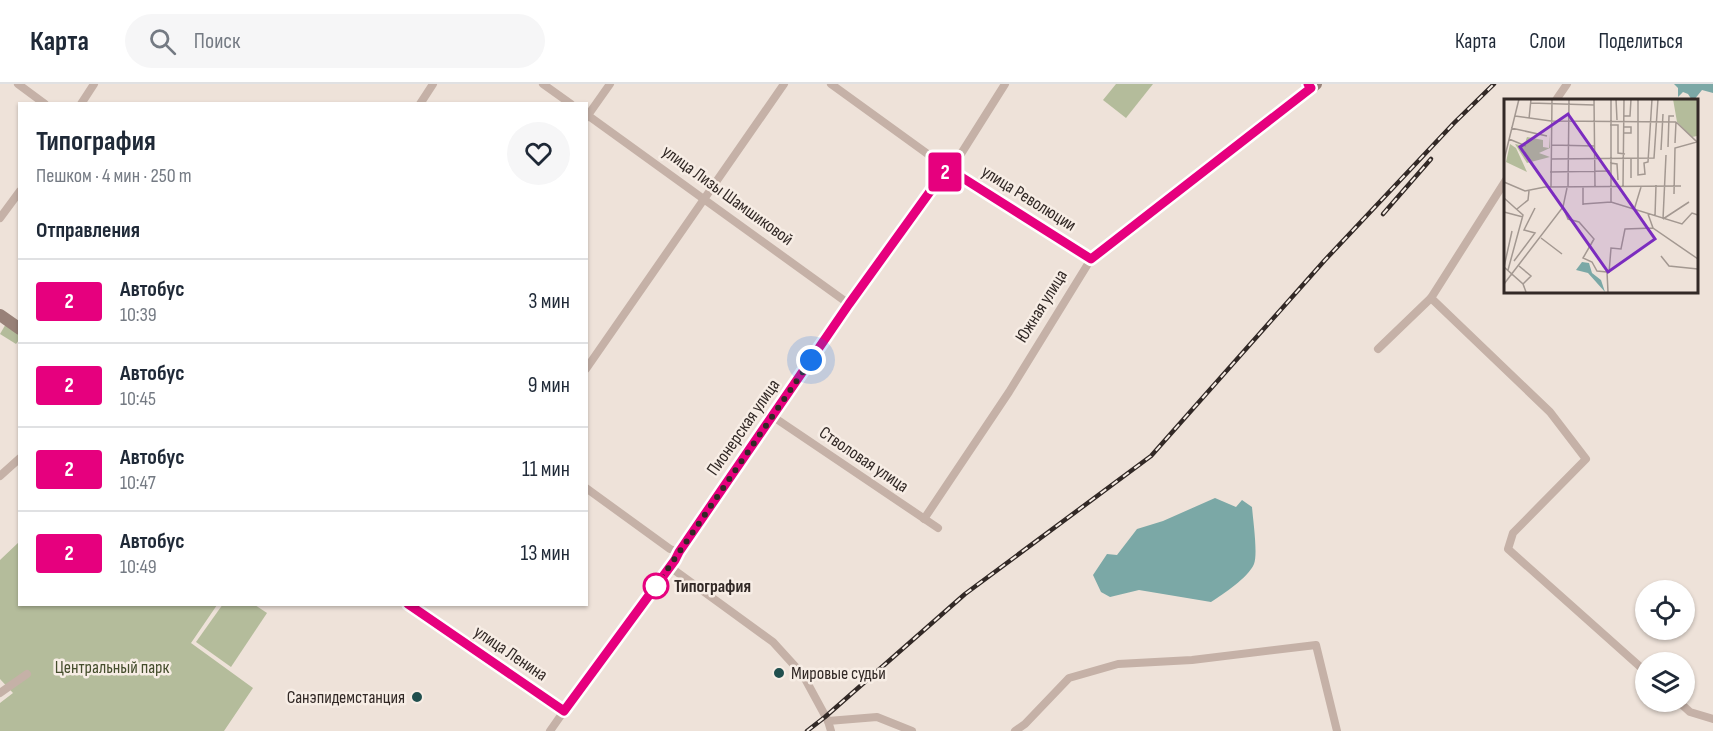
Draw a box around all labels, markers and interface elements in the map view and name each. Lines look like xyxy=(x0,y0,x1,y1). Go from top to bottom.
search box xyxy=(125,14,545,68)
text: Карта xyxy=(30,25,89,58)
icon: search xyxy=(146,25,179,58)
text: Поиск xyxy=(194,28,240,55)
text: Карта xyxy=(1455,29,1496,54)
text: Слои xyxy=(1529,29,1565,54)
text: Поделиться xyxy=(1598,29,1683,54)
inset map xyxy=(1504,99,1698,292)
button: heart xyxy=(507,122,570,185)
text: Типография xyxy=(36,125,156,158)
street label: улица Лизы Шамшиковой xyxy=(658,141,797,250)
line badge: 2 xyxy=(926,152,964,191)
text: 2 xyxy=(940,160,950,185)
street label: улица Революции xyxy=(978,161,1080,236)
text: Пешком · 4 мин · 250 m xyxy=(36,164,192,188)
text: Отправления xyxy=(36,217,140,244)
street label: Южная улица xyxy=(1011,266,1072,347)
text: Автобус xyxy=(120,276,185,303)
text: 3 мин xyxy=(528,288,570,315)
text: 2 xyxy=(64,289,74,314)
text: 10:39 xyxy=(120,303,157,327)
your location xyxy=(796,345,826,375)
text: Автобус xyxy=(120,360,185,387)
text: 9 мин xyxy=(528,372,570,399)
text: 2 xyxy=(64,373,74,398)
street label: Пионерская улица xyxy=(702,375,784,479)
text: 10:45 xyxy=(120,387,156,411)
street label: Стволовая улица xyxy=(815,422,912,497)
text: Автобус xyxy=(120,444,185,471)
text: 11 мин xyxy=(522,456,570,483)
text: 2 xyxy=(64,457,74,482)
text: 10:47 xyxy=(120,471,156,495)
text: Автобус xyxy=(120,528,185,555)
text: 13 мин xyxy=(520,540,570,567)
text: 2 xyxy=(64,541,74,566)
text: 10:49 xyxy=(120,555,157,579)
marker: Типография xyxy=(643,573,669,599)
place label: Типография xyxy=(674,576,751,597)
map controls xyxy=(1635,580,1695,712)
button: locate xyxy=(1635,580,1695,640)
street label: улица Ленина xyxy=(470,621,552,686)
button: layers xyxy=(1635,652,1695,712)
park label: Центральный парк xyxy=(55,657,170,678)
place label: Мировые судьи xyxy=(791,663,886,684)
marker: Мировые судьи xyxy=(772,666,786,680)
place label: Санэпидемстанция xyxy=(287,687,405,708)
marker: Санэпидемстанция xyxy=(410,690,424,704)

